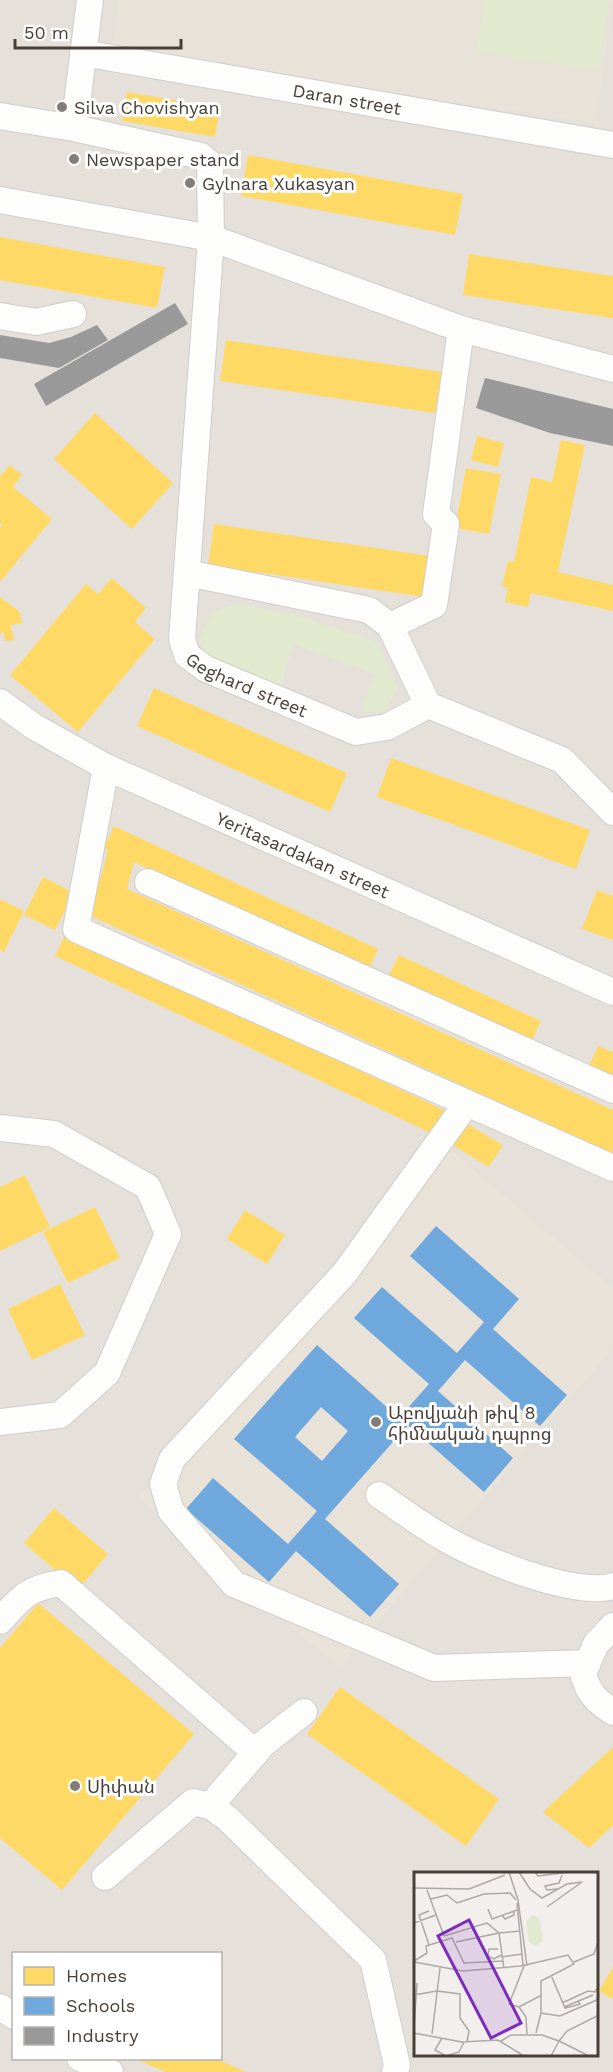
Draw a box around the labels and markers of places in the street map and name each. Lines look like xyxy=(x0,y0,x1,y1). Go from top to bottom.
place label: Silva Chovishyan xyxy=(74,97,220,118)
marker: Silva Chovishyan xyxy=(55,100,69,114)
place label: Newspaper stand xyxy=(86,149,239,170)
marker: Newspaper stand xyxy=(67,152,81,166)
place label: Gylnara Xukasyan xyxy=(202,173,355,194)
marker: Gylnara Xukasyan xyxy=(183,176,197,190)
place label: Աբովյանի թիվ 8 հիմնական դպրոց xyxy=(388,1402,552,1444)
marker: Աբովյանի թիվ 8 հիմնական դպրոց xyxy=(369,1415,383,1429)
place label: Սիփան xyxy=(87,1776,155,1797)
marker: Սիփան xyxy=(68,1779,82,1793)

